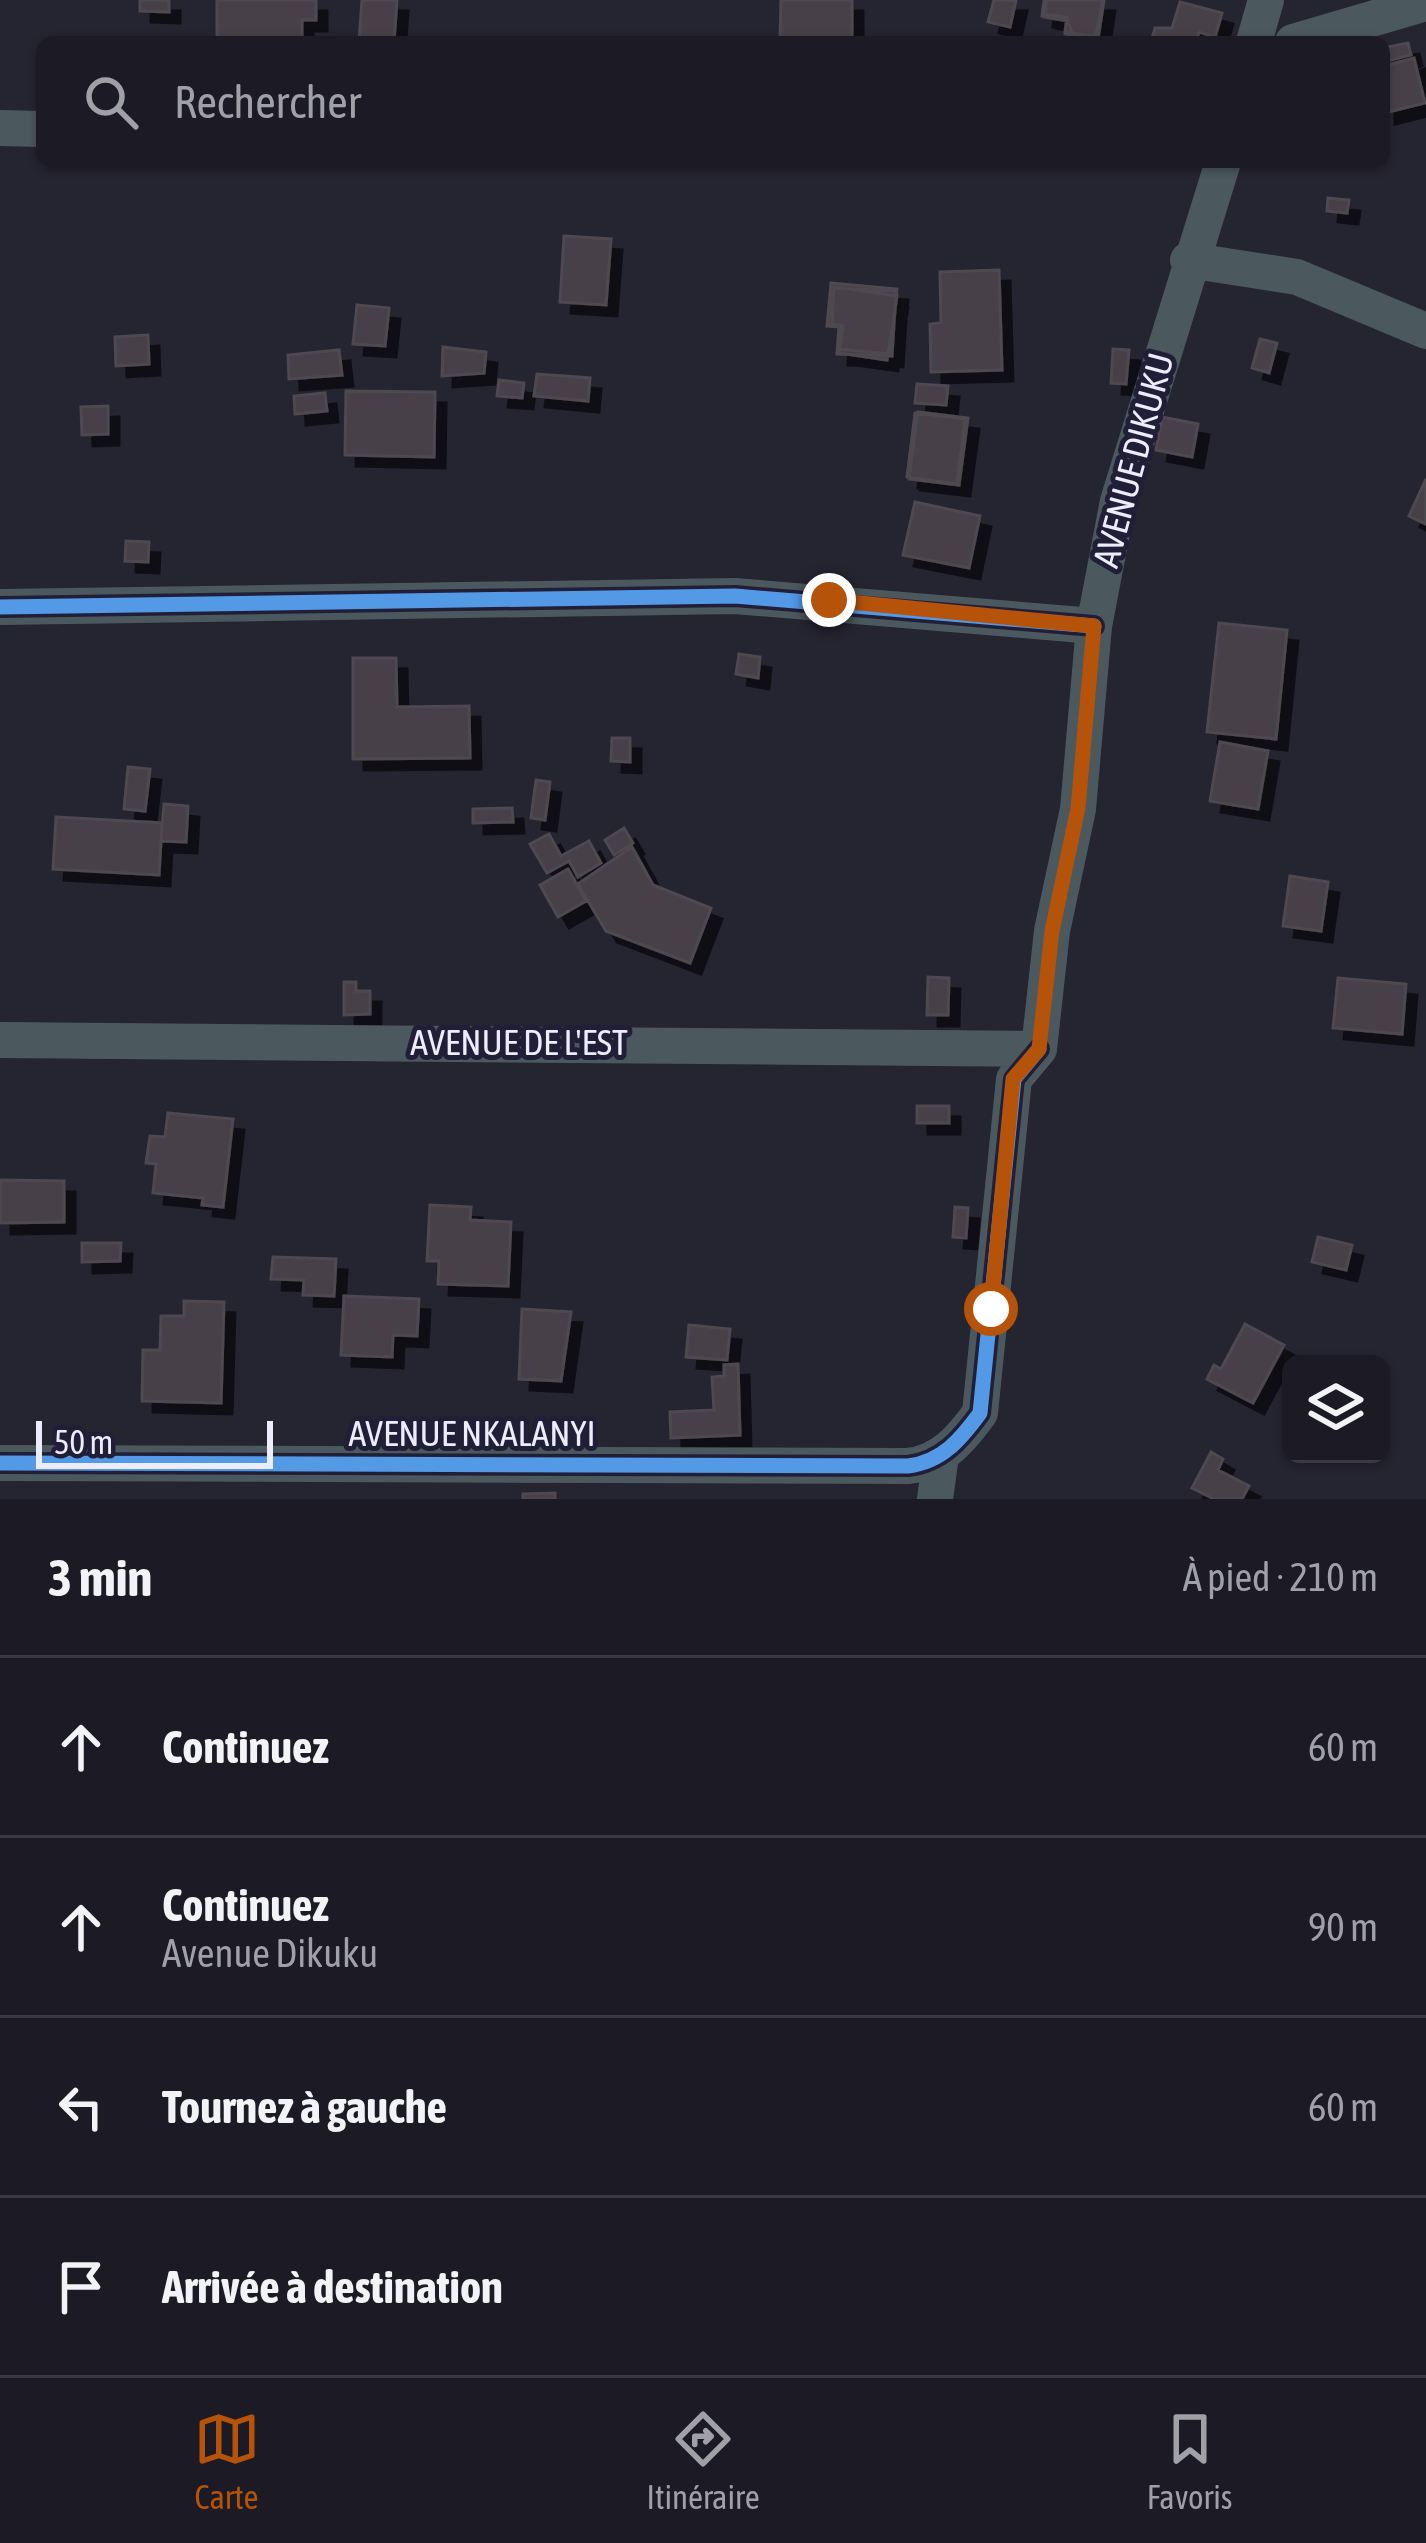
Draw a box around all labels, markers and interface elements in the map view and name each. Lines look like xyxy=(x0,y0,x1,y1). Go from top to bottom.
search box xyxy=(36,36,1390,168)
icon: search xyxy=(78,69,144,135)
text: Rechercher xyxy=(174,76,361,128)
street label: AVENUE DIKUKU xyxy=(1084,348,1182,572)
route end xyxy=(802,573,856,627)
street label: AVENUE DE L'EST xyxy=(410,1021,628,1063)
route start xyxy=(964,1282,1018,1336)
map controls xyxy=(1282,1355,1390,1463)
button: layers xyxy=(1282,1355,1390,1463)
street label: AVENUE NKALANYI xyxy=(348,1412,596,1454)
scale bar xyxy=(36,1415,273,1468)
text: 50 m xyxy=(54,1423,113,1461)
text: 3 min xyxy=(48,1548,152,1607)
text: À pied · 210 m xyxy=(1183,1555,1378,1599)
icon: ahead xyxy=(48,1714,114,1780)
text: Continuez xyxy=(162,1721,329,1773)
text: 60 m xyxy=(1308,1725,1378,1769)
text: Continuez xyxy=(162,1879,329,1931)
icon: ahead xyxy=(48,1894,114,1960)
text: 90 m xyxy=(1308,1905,1378,1949)
text: Avenue Dikuku xyxy=(162,1931,378,1975)
icon: left xyxy=(48,2074,114,2140)
text: Tournez à gauche xyxy=(162,2081,447,2133)
text: 60 m xyxy=(1308,2085,1378,2129)
icon: arrive xyxy=(48,2254,114,2320)
text: Arrivée à destination xyxy=(162,2261,503,2313)
tab: Carte xyxy=(194,2406,260,2516)
tab: Itinéraire xyxy=(647,2406,760,2516)
tab: Favoris xyxy=(1147,2406,1232,2516)

